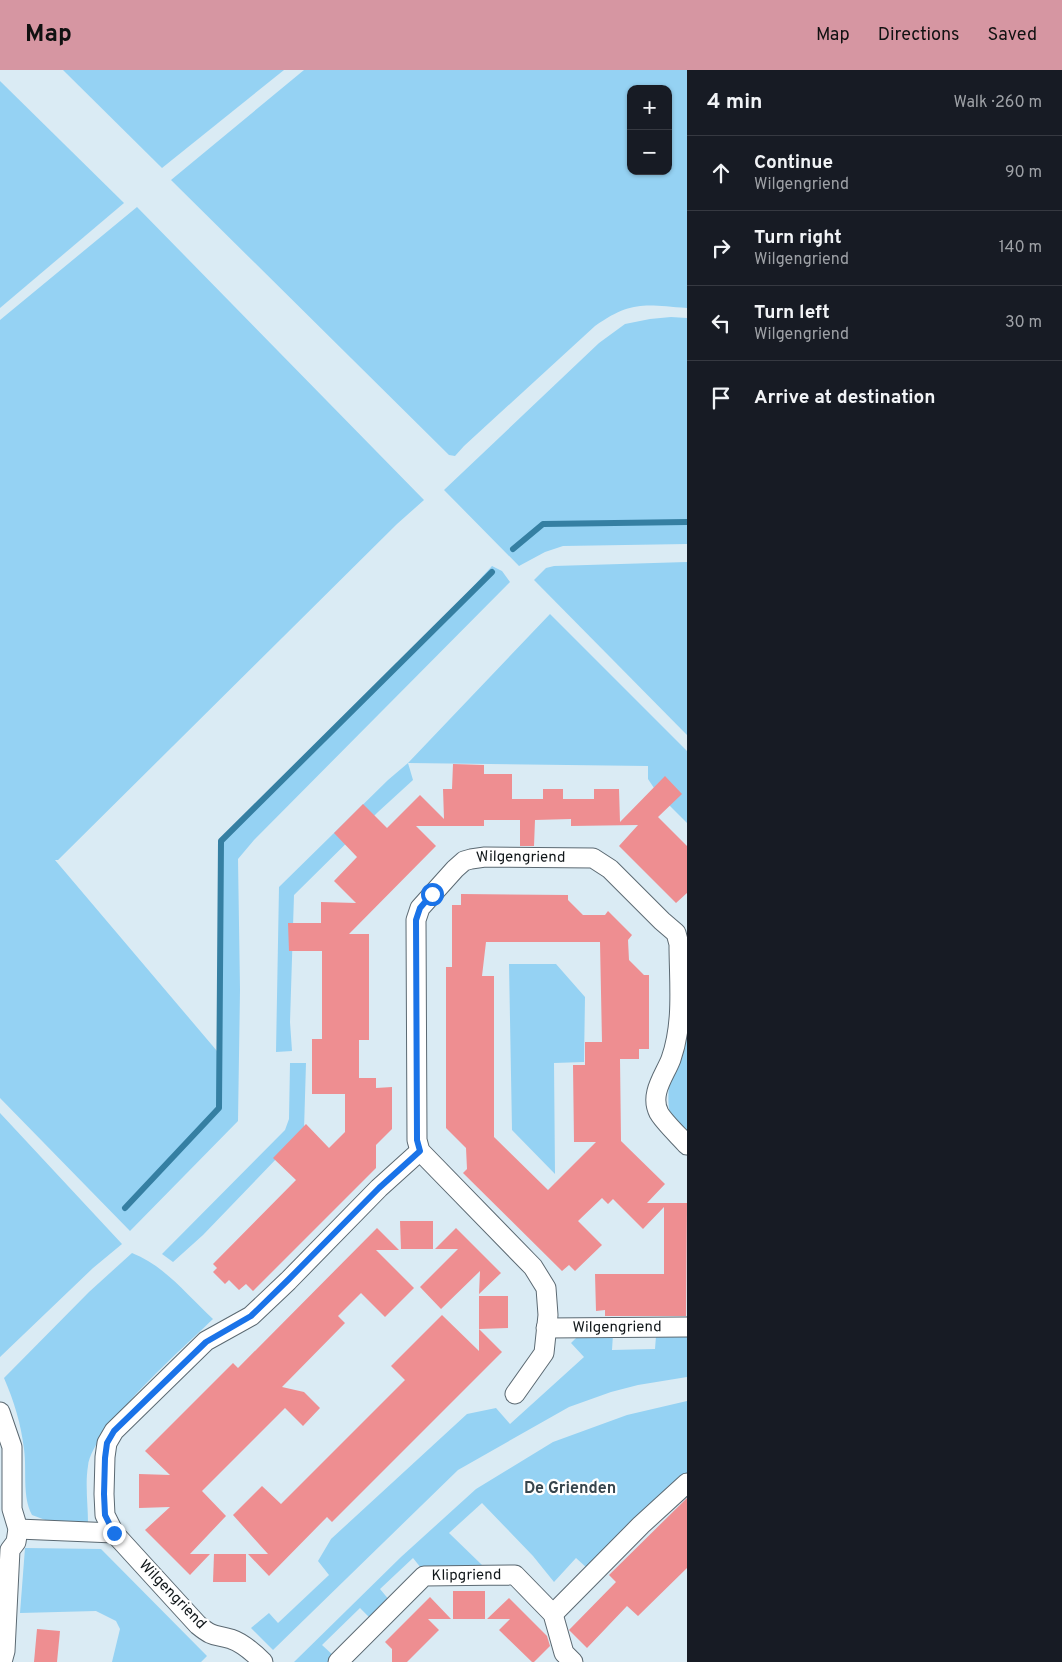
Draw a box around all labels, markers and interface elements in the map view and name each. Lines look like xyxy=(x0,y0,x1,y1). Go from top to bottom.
text: Map xyxy=(25,20,72,50)
text: Map xyxy=(816,24,850,47)
text: Directions xyxy=(878,24,960,47)
text: Saved xyxy=(988,24,1037,47)
map controls xyxy=(627,85,672,175)
button: + xyxy=(627,85,672,130)
text: 4 min xyxy=(707,89,763,116)
text: Walk · 260 m xyxy=(953,93,1042,113)
button: − xyxy=(627,130,672,175)
text: Continue xyxy=(754,151,833,175)
icon: ahead xyxy=(707,159,735,187)
text: 90 m xyxy=(1005,163,1042,183)
text: Wilgengriend xyxy=(754,175,849,195)
text: Turn right xyxy=(754,226,842,250)
icon: right xyxy=(707,234,735,262)
text: 140 m xyxy=(999,238,1042,258)
text: Wilgengriend xyxy=(754,250,849,270)
text: Turn left xyxy=(754,301,830,325)
icon: left xyxy=(707,309,735,337)
text: 30 m xyxy=(1005,313,1042,333)
text: Wilgengriend xyxy=(754,325,849,345)
icon: arrive xyxy=(707,384,735,412)
text: Arrive at destination xyxy=(754,386,935,410)
street label: Wilgengriend xyxy=(475,847,566,868)
route start xyxy=(421,883,444,906)
street label: Wilgengriend xyxy=(572,1318,662,1337)
district label: De Grienden xyxy=(524,1479,616,1499)
route end xyxy=(103,1522,126,1545)
street label: Wilgengriend xyxy=(134,1556,210,1634)
street label: Klipgriend xyxy=(431,1566,501,1585)

